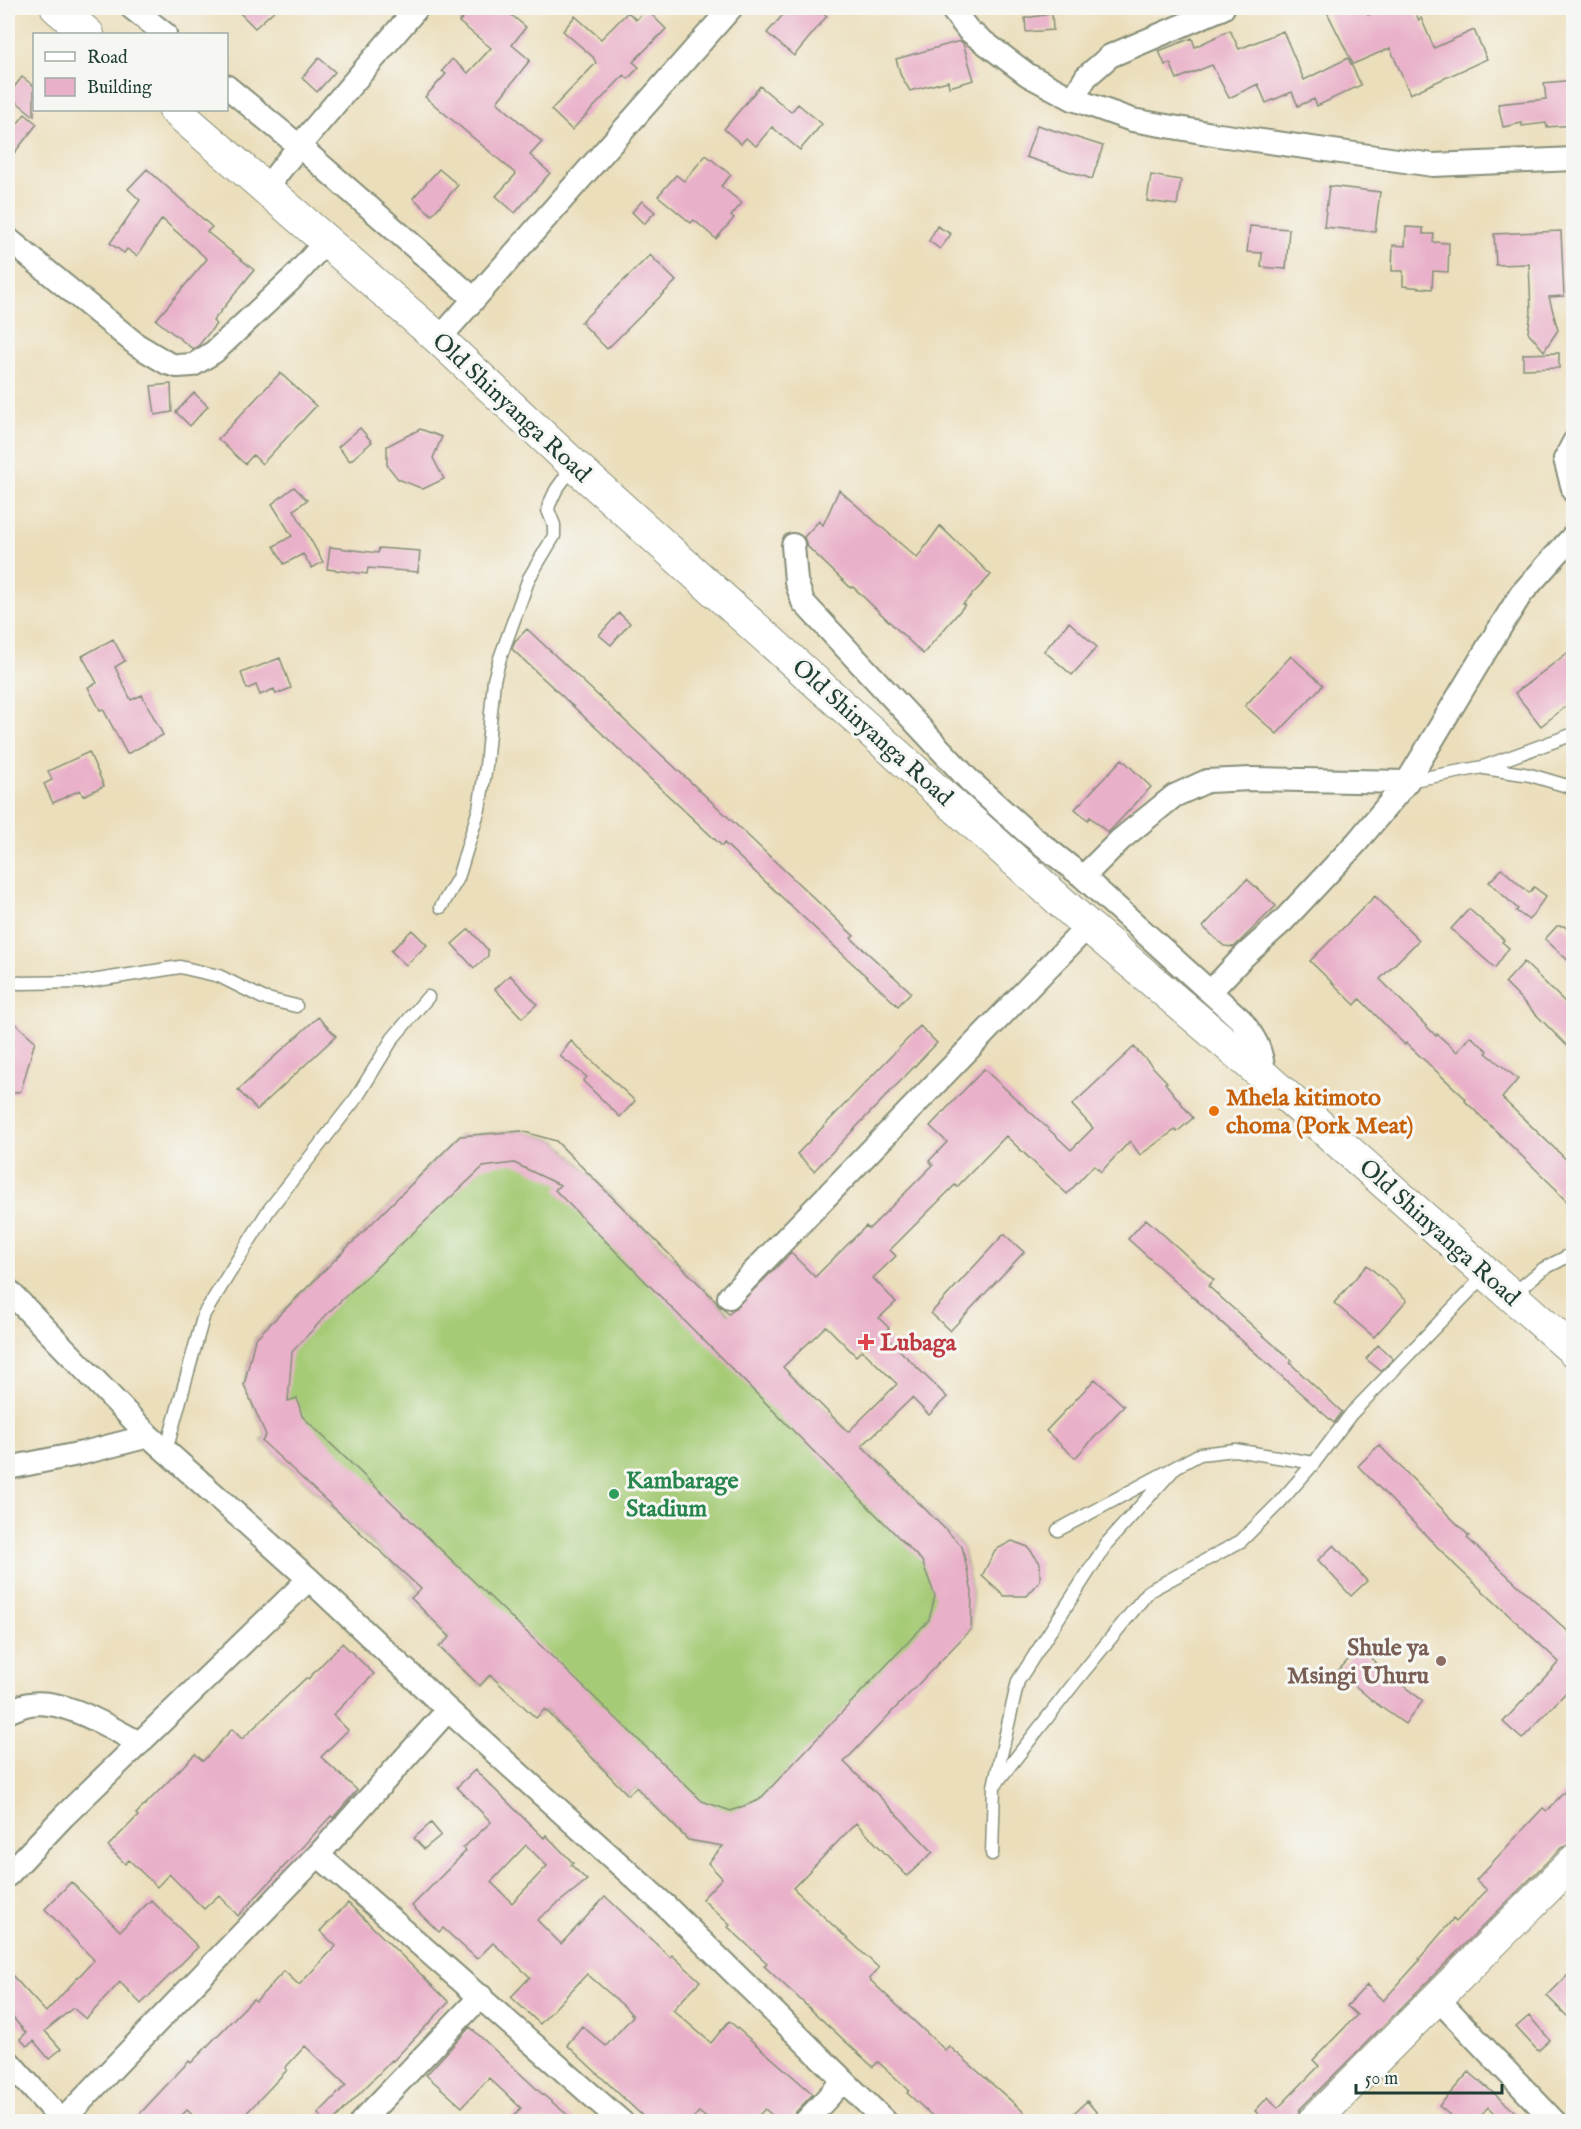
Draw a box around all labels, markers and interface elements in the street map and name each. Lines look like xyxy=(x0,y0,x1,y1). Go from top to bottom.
legend xyxy=(33,33,228,111)
text: Road xyxy=(87,47,128,70)
text: Building xyxy=(87,77,152,100)
street label: Old Shinyanga Road xyxy=(425,326,597,490)
street label: Old Shinyanga Road xyxy=(785,653,959,814)
place label: Mhela kitimoto choma (Pork Meat) xyxy=(1226,1083,1413,1142)
marker: Mhela kitimoto choma (Pork Meat) xyxy=(1207,1104,1221,1118)
street label: Old Shinyanga Road xyxy=(1352,1153,1526,1314)
place label: Lubaga xyxy=(880,1328,957,1359)
marker: Lubaga xyxy=(857,1333,875,1351)
place label: Kambarage Stadium xyxy=(626,1466,739,1525)
marker: Kambarage Stadium xyxy=(607,1487,621,1501)
place label: Shule ya Msingi Uhuru xyxy=(1287,1633,1430,1692)
marker: Shule ya Msingi Uhuru xyxy=(1434,1654,1448,1668)
scale bar xyxy=(1356,2057,1502,2095)
text: 50 m xyxy=(1365,2068,1398,2091)

